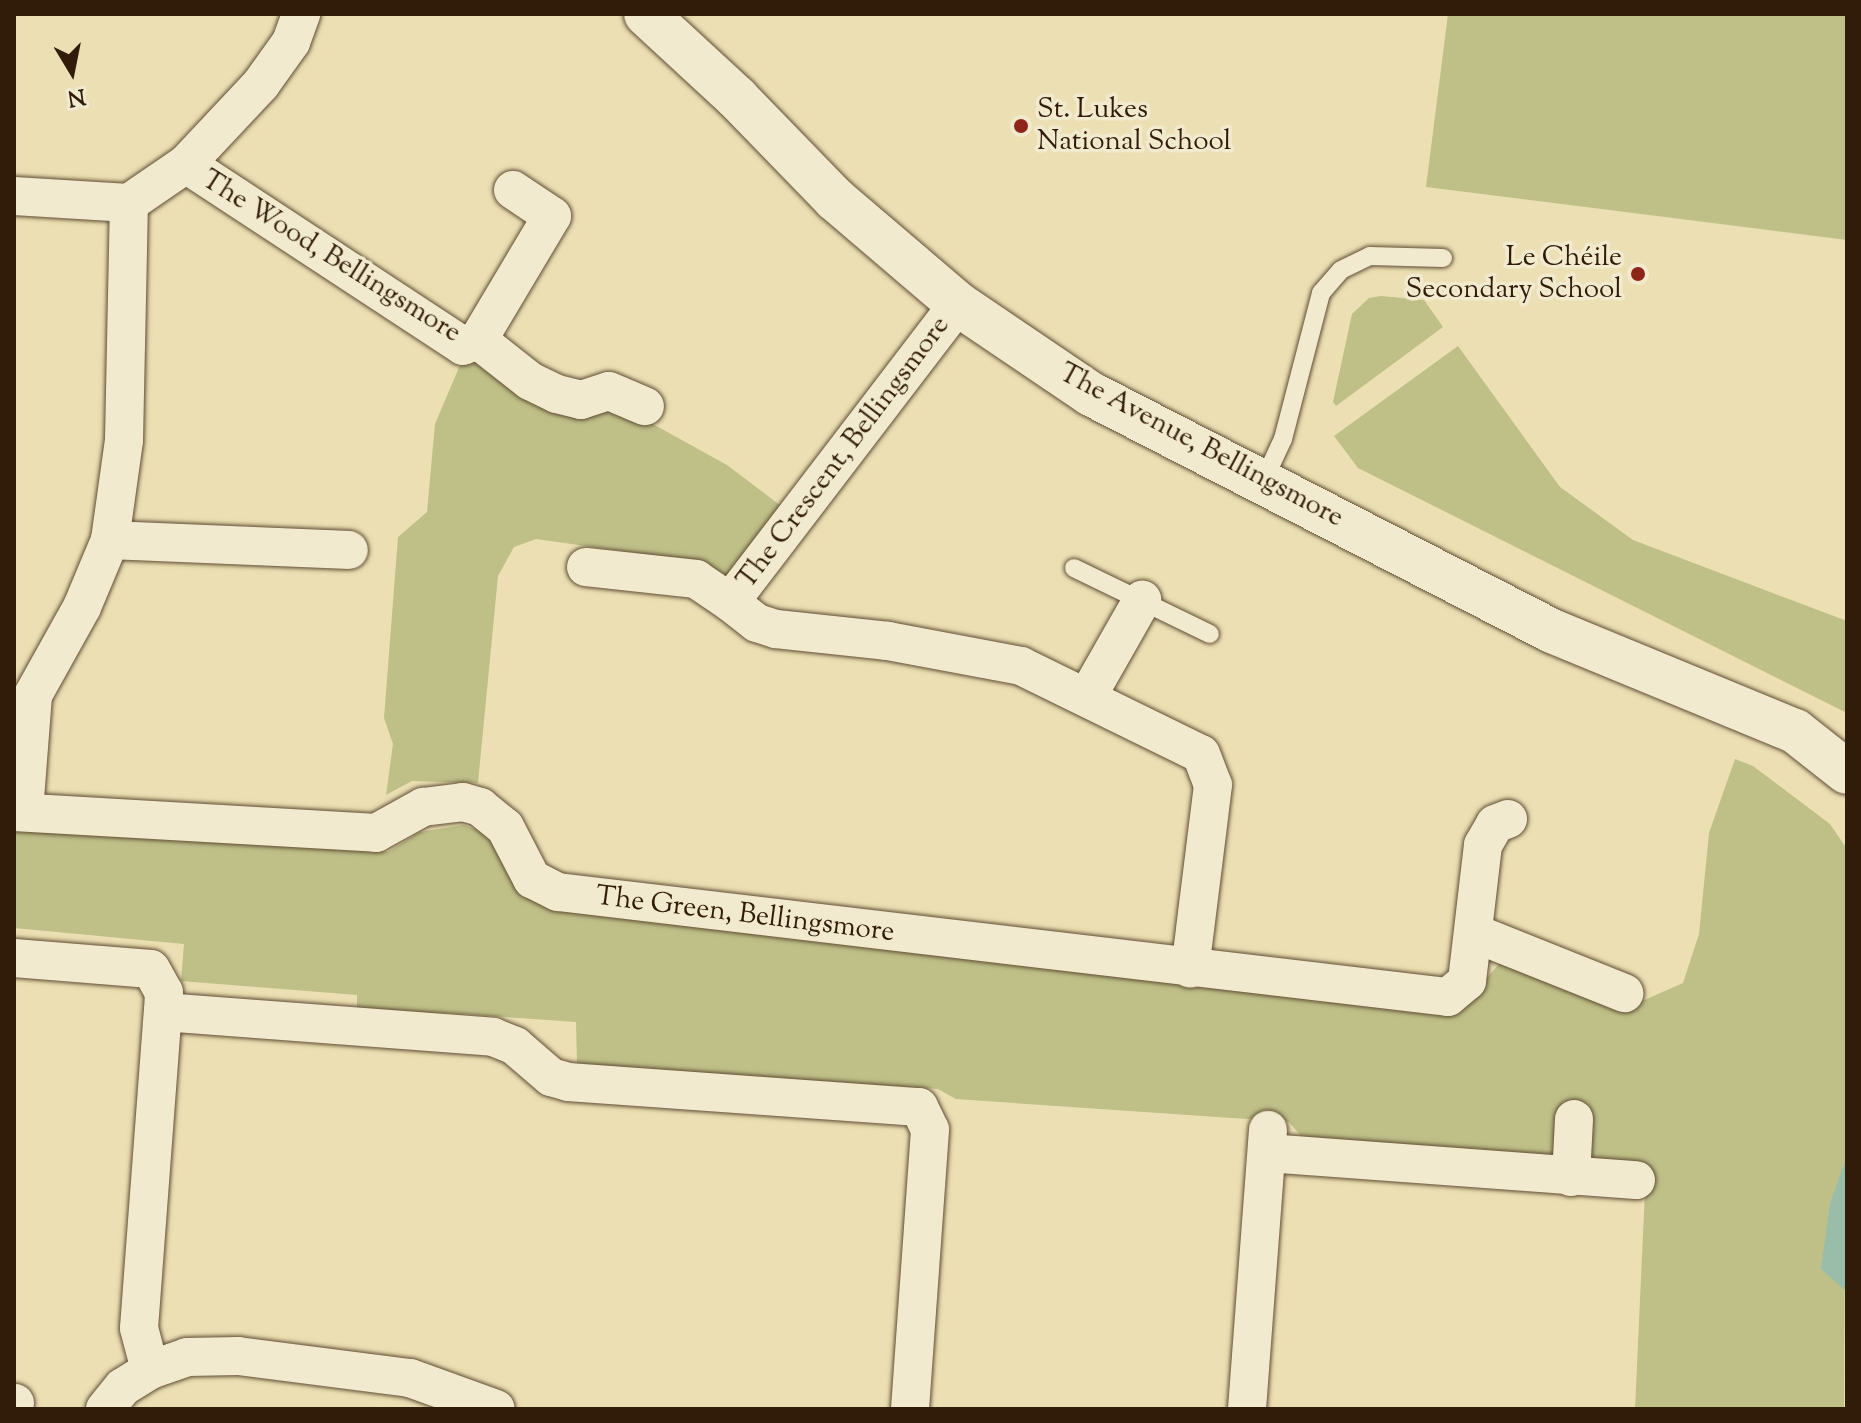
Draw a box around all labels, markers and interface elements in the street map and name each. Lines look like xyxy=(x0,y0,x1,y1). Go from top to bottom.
north arrow xyxy=(32,32,112,112)
text: N xyxy=(65,78,88,113)
place label: St. Lukes National School xyxy=(1037,93,1231,159)
marker: St. Lukes National School xyxy=(1012,117,1030,135)
street label: The Wood, Bellingsmore xyxy=(195,163,467,351)
place label: Le Chéile Secondary School xyxy=(1406,241,1622,307)
marker: Le Chéile Secondary School xyxy=(1629,265,1647,283)
street label: The Crescent, Bellingsmore xyxy=(730,310,958,596)
street label: The Avenue, Bellingsmore xyxy=(1053,357,1349,535)
street label: The Green, Bellingsmore xyxy=(594,880,896,950)

